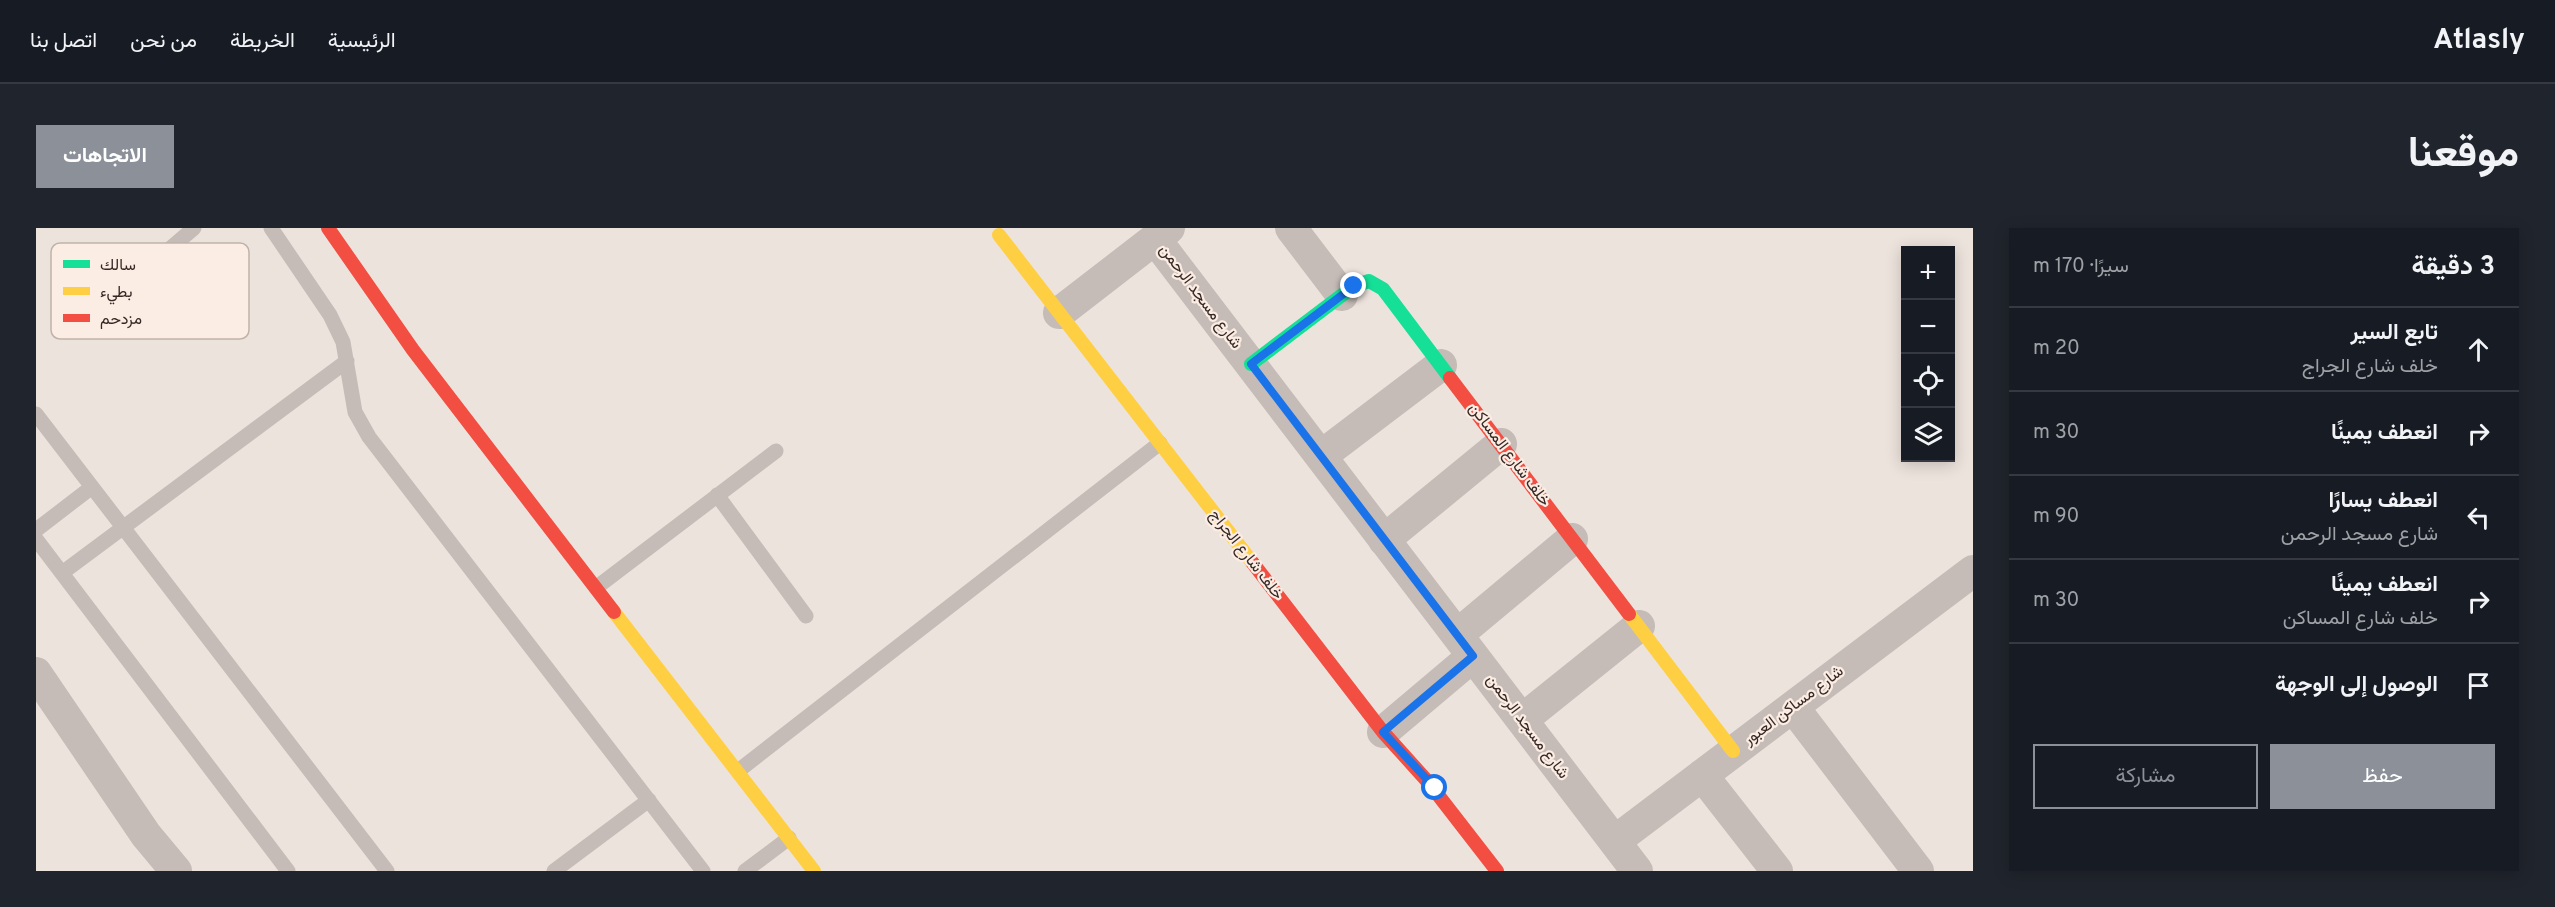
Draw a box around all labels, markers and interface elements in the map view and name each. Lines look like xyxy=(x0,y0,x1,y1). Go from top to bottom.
text: Atlasly xyxy=(2433,23,2525,59)
text: اتصل بنا xyxy=(30,28,97,55)
text: من نحن xyxy=(130,28,197,55)
text: الخريطة xyxy=(230,28,295,55)
text: الرئيسية xyxy=(328,28,396,55)
button: الاتجاهات xyxy=(36,125,174,188)
text: موقعنا xyxy=(2408,129,2519,182)
street label: شارع مسجد الرحمن xyxy=(1154,241,1246,353)
legend xyxy=(51,243,249,339)
map controls xyxy=(1901,246,1955,462)
button: + xyxy=(1901,246,1955,300)
text: 3 دقيقة xyxy=(2412,251,2495,284)
text: سيرًا · 170 m xyxy=(2033,254,2129,280)
text: سالك xyxy=(100,256,136,276)
route end xyxy=(1340,272,1366,298)
text: بطيء xyxy=(100,283,132,305)
button: − xyxy=(1901,300,1955,354)
text: مزدحم xyxy=(100,310,142,330)
text: تابع السير xyxy=(2350,320,2438,347)
icon: ahead xyxy=(2462,333,2495,366)
text: 20 m xyxy=(2033,336,2080,362)
button: locate xyxy=(1901,354,1955,408)
text: خلف شارع الجراج xyxy=(2302,354,2438,380)
street label: خلف شارع المساكن xyxy=(1464,399,1555,511)
button: layers xyxy=(1901,408,1955,462)
icon: right xyxy=(2462,417,2495,450)
text: 30 m xyxy=(2033,420,2079,446)
text: انعطف يمينًا xyxy=(2331,420,2438,447)
text: انعطف يسارًا xyxy=(2328,488,2438,515)
icon: left xyxy=(2462,501,2495,534)
text: 90 m xyxy=(2033,504,2079,530)
street label: خلف شارع الجراج xyxy=(1205,506,1288,604)
text: شارع مسجد الرحمن xyxy=(2281,522,2438,548)
text: انعطف يمينًا xyxy=(2331,572,2438,599)
icon: right xyxy=(2462,585,2495,618)
text: 30 m xyxy=(2033,588,2079,614)
text: خلف شارع المساكن xyxy=(2283,606,2438,632)
street label: شارع مساكن العبور xyxy=(1739,662,1848,751)
icon: arrive xyxy=(2462,669,2495,702)
street label: شارع مسجد الرحمن xyxy=(1481,671,1573,783)
text: الوصول إلى الوجهة xyxy=(2275,672,2438,699)
button: مشاركة xyxy=(2033,744,2258,809)
button: حفظ xyxy=(2270,744,2495,809)
route start xyxy=(1421,774,1447,800)

